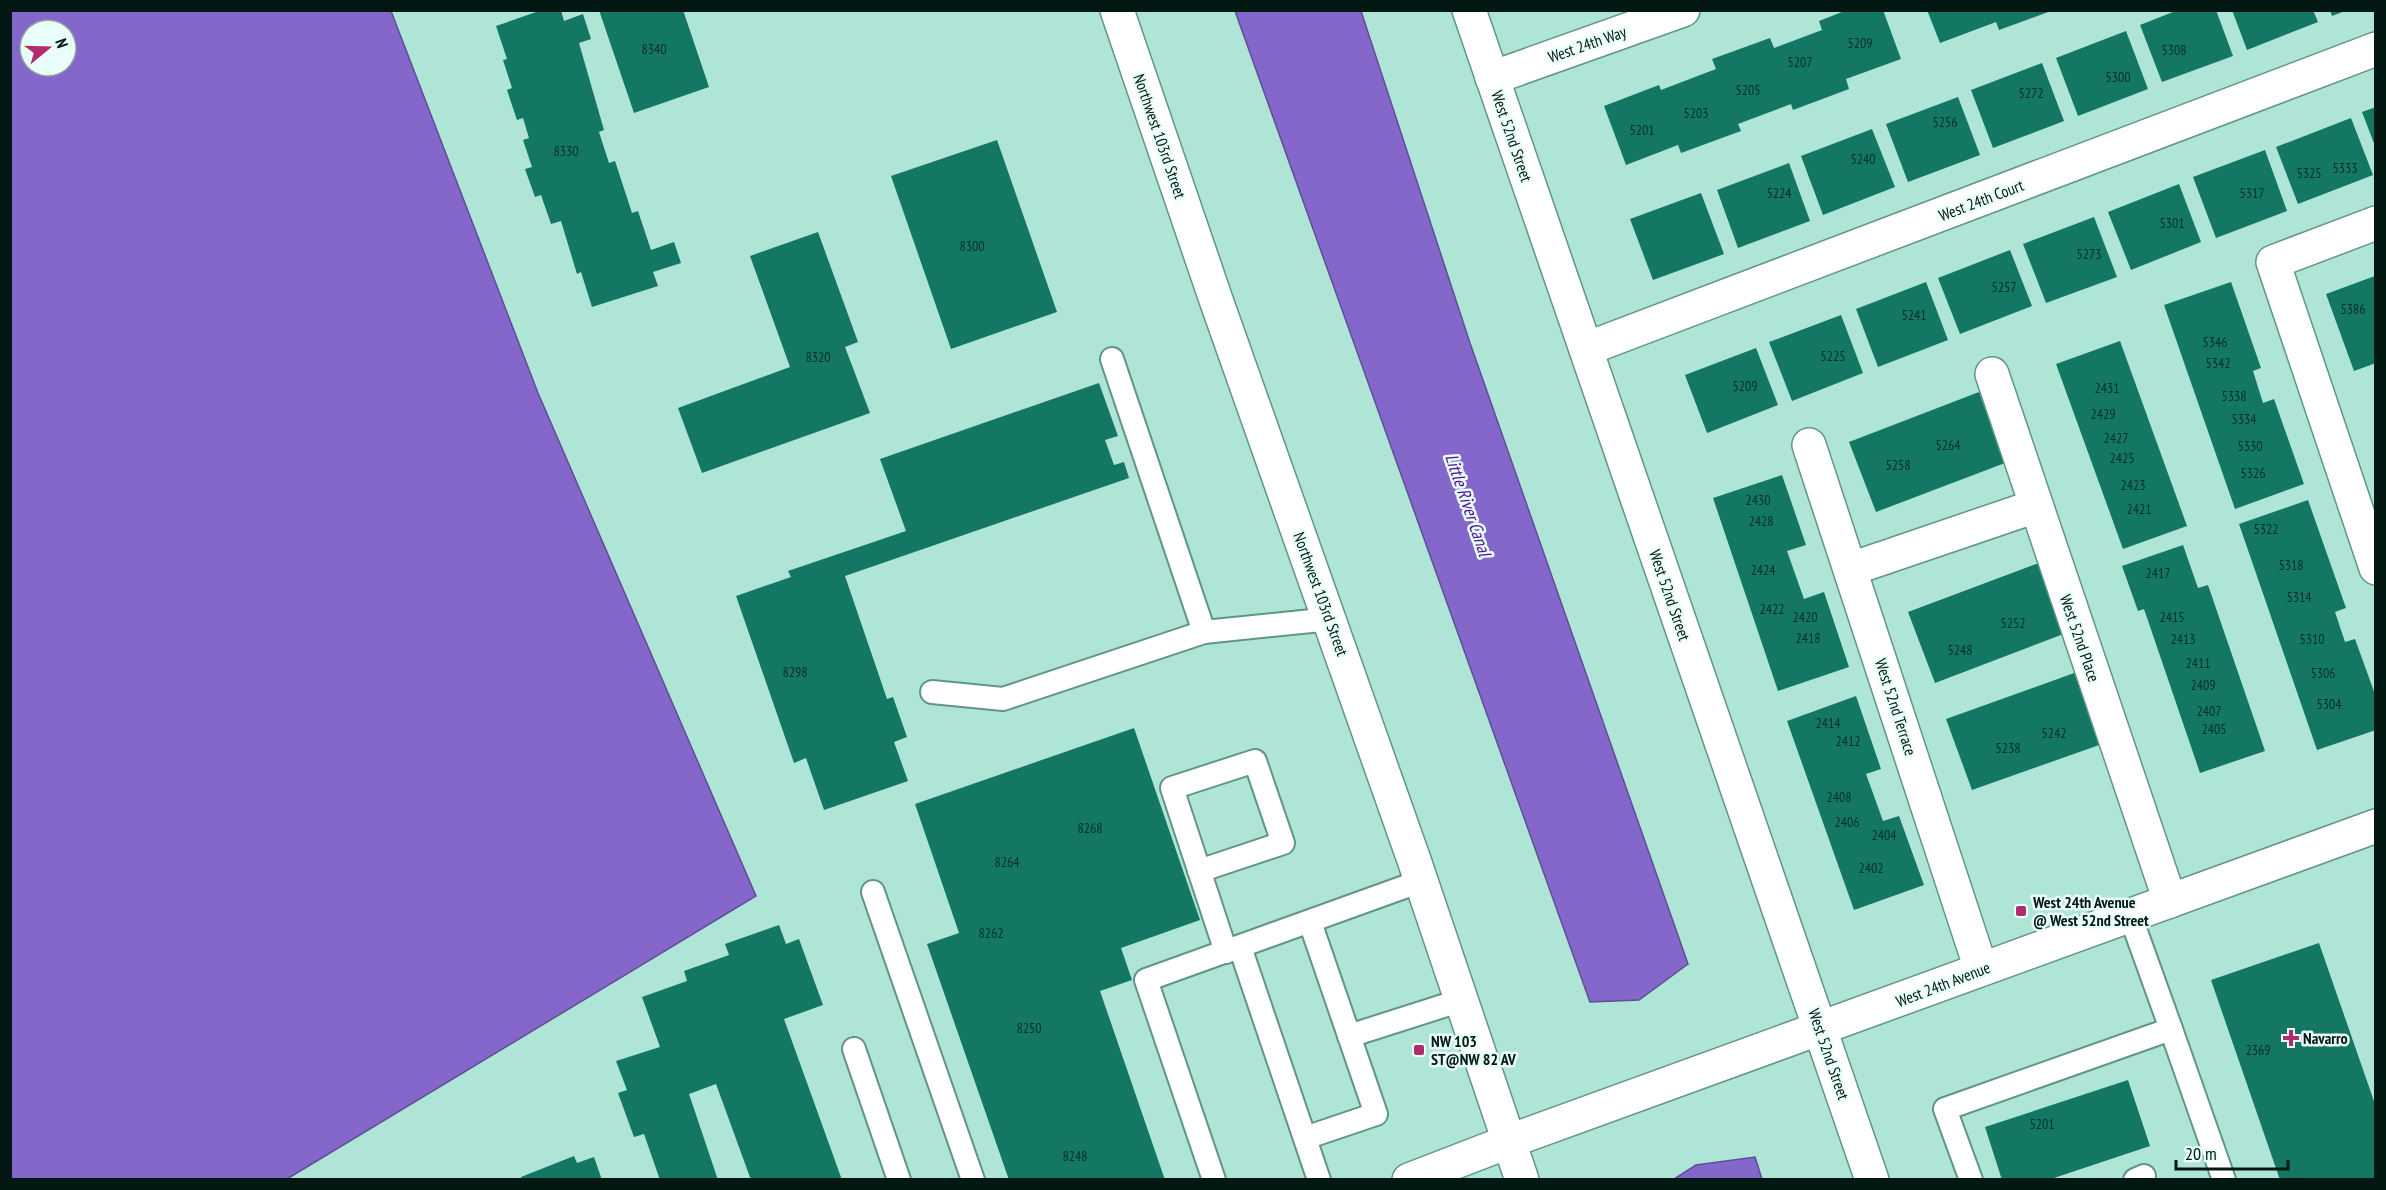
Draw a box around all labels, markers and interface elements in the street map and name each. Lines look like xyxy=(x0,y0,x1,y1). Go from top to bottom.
north arrow xyxy=(18,18,78,78)
street label: West 24th Way xyxy=(1545,21,1629,67)
house number: 5209 xyxy=(1847,34,1873,52)
text: N xyxy=(51,36,73,50)
house number: 8340 xyxy=(641,40,667,58)
house number: 5308 xyxy=(2161,41,2187,59)
house number: 5207 xyxy=(1787,53,1813,71)
house number: 5300 xyxy=(2105,68,2131,86)
street label: Northwest 103rd Street xyxy=(1129,71,1191,201)
house number: 5205 xyxy=(1735,81,1761,99)
house number: 5272 xyxy=(2018,84,2044,102)
street label: West 52nd Street xyxy=(1487,88,1537,185)
house number: 5203 xyxy=(1683,104,1709,122)
house number: 5256 xyxy=(1932,113,1958,131)
house number: 5201 xyxy=(1629,121,1655,139)
house number: 8330 xyxy=(553,142,579,160)
house number: 5240 xyxy=(1850,150,1876,168)
house number: 5333 xyxy=(2332,159,2358,177)
house number: 5325 xyxy=(2296,164,2322,182)
street label: West 24th Court xyxy=(1936,174,2027,225)
house number: 5224 xyxy=(1766,184,1792,202)
house number: 5317 xyxy=(2239,184,2265,202)
house number: 5301 xyxy=(2159,214,2185,232)
house number: 8300 xyxy=(959,237,985,255)
house number: 5273 xyxy=(2076,245,2102,263)
house number: 5257 xyxy=(1991,278,2017,296)
house number: 5386 xyxy=(2340,300,2366,318)
house number: 5241 xyxy=(1901,306,1927,324)
house number: 5346 xyxy=(2202,333,2228,351)
house number: 5225 xyxy=(1820,347,1846,365)
house number: 8320 xyxy=(805,348,831,366)
house number: 5342 xyxy=(2205,354,2231,372)
house number: 5209 xyxy=(1732,377,1758,395)
house number: 2431 xyxy=(2094,379,2120,397)
house number: 5338 xyxy=(2221,387,2247,405)
house number: 2429 xyxy=(2090,405,2116,423)
house number: 5334 xyxy=(2231,410,2257,428)
house number: 2427 xyxy=(2103,429,2129,447)
house number: 5264 xyxy=(1935,436,1961,454)
house number: 5330 xyxy=(2237,437,2263,455)
house number: 2425 xyxy=(2109,449,2135,467)
water label: Little River Canal xyxy=(1440,451,1497,561)
house number: 5258 xyxy=(1885,456,1911,474)
house number: 5326 xyxy=(2240,464,2266,482)
house number: 2423 xyxy=(2120,476,2146,494)
house number: 2430 xyxy=(1745,491,1771,509)
house number: 2421 xyxy=(2126,500,2152,518)
house number: 2428 xyxy=(1748,512,1774,530)
house number: 5322 xyxy=(2253,520,2279,538)
street label: Northwest 103rd Street xyxy=(1289,529,1353,659)
street label: West 52nd Street xyxy=(1645,547,1695,644)
house number: 5318 xyxy=(2278,556,2304,574)
house number: 2424 xyxy=(1750,561,1776,579)
house number: 2417 xyxy=(2145,564,2171,582)
house number: 5314 xyxy=(2286,588,2312,606)
street label: West 52nd Place xyxy=(2056,592,2104,684)
house number: 2422 xyxy=(1759,600,1785,618)
house number: 2420 xyxy=(1792,608,1818,626)
house number: 2415 xyxy=(2159,608,2185,626)
house number: 5252 xyxy=(2000,614,2026,632)
house number: 2418 xyxy=(1795,629,1821,647)
house number: 2413 xyxy=(2170,630,2196,648)
house number: 5310 xyxy=(2299,630,2325,648)
house number: 5248 xyxy=(1947,641,1973,659)
house number: 2411 xyxy=(2185,654,2211,672)
street label: West 52nd Terrace xyxy=(1871,656,1921,758)
house number: 8298 xyxy=(782,663,808,681)
house number: 5306 xyxy=(2310,664,2336,682)
house number: 2409 xyxy=(2190,676,2216,694)
house number: 5304 xyxy=(2316,695,2342,713)
house number: 2407 xyxy=(2196,702,2222,720)
house number: 2414 xyxy=(1815,714,1841,732)
house number: 2405 xyxy=(2201,720,2227,738)
house number: 5242 xyxy=(2041,724,2067,742)
house number: 2412 xyxy=(1835,732,1861,750)
house number: 5238 xyxy=(1995,739,2021,757)
house number: 2408 xyxy=(1826,788,1852,806)
house number: 2406 xyxy=(1834,813,1860,831)
house number: 8268 xyxy=(1077,819,1103,837)
house number: 2404 xyxy=(1871,826,1897,844)
house number: 8264 xyxy=(994,853,1020,871)
house number: 2402 xyxy=(1858,859,1884,877)
place label: West 24th Avenue @ West 52nd Street xyxy=(2032,892,2149,930)
marker: West 24th Avenue @ West 52nd Street xyxy=(2014,904,2028,918)
house number: 8262 xyxy=(978,924,1004,942)
street label: West 24th Avenue xyxy=(1893,957,1993,1011)
street label: West 52nd Street xyxy=(1804,1006,1854,1103)
house number: 8250 xyxy=(1016,1019,1042,1037)
place label: Navarro xyxy=(2303,1028,2348,1048)
place label: NW 103 ST@NW 82 AV xyxy=(1431,1031,1517,1069)
marker: Navarro xyxy=(2284,1031,2298,1045)
house number: 2369 xyxy=(2245,1041,2271,1059)
marker: NW 103 ST@NW 82 AV xyxy=(1412,1043,1426,1057)
house number: 5201 xyxy=(2029,1115,2055,1133)
scale bar xyxy=(2176,1133,2288,1171)
text: 20 m xyxy=(2185,1142,2217,1165)
house number: 8248 xyxy=(1062,1147,1088,1165)

